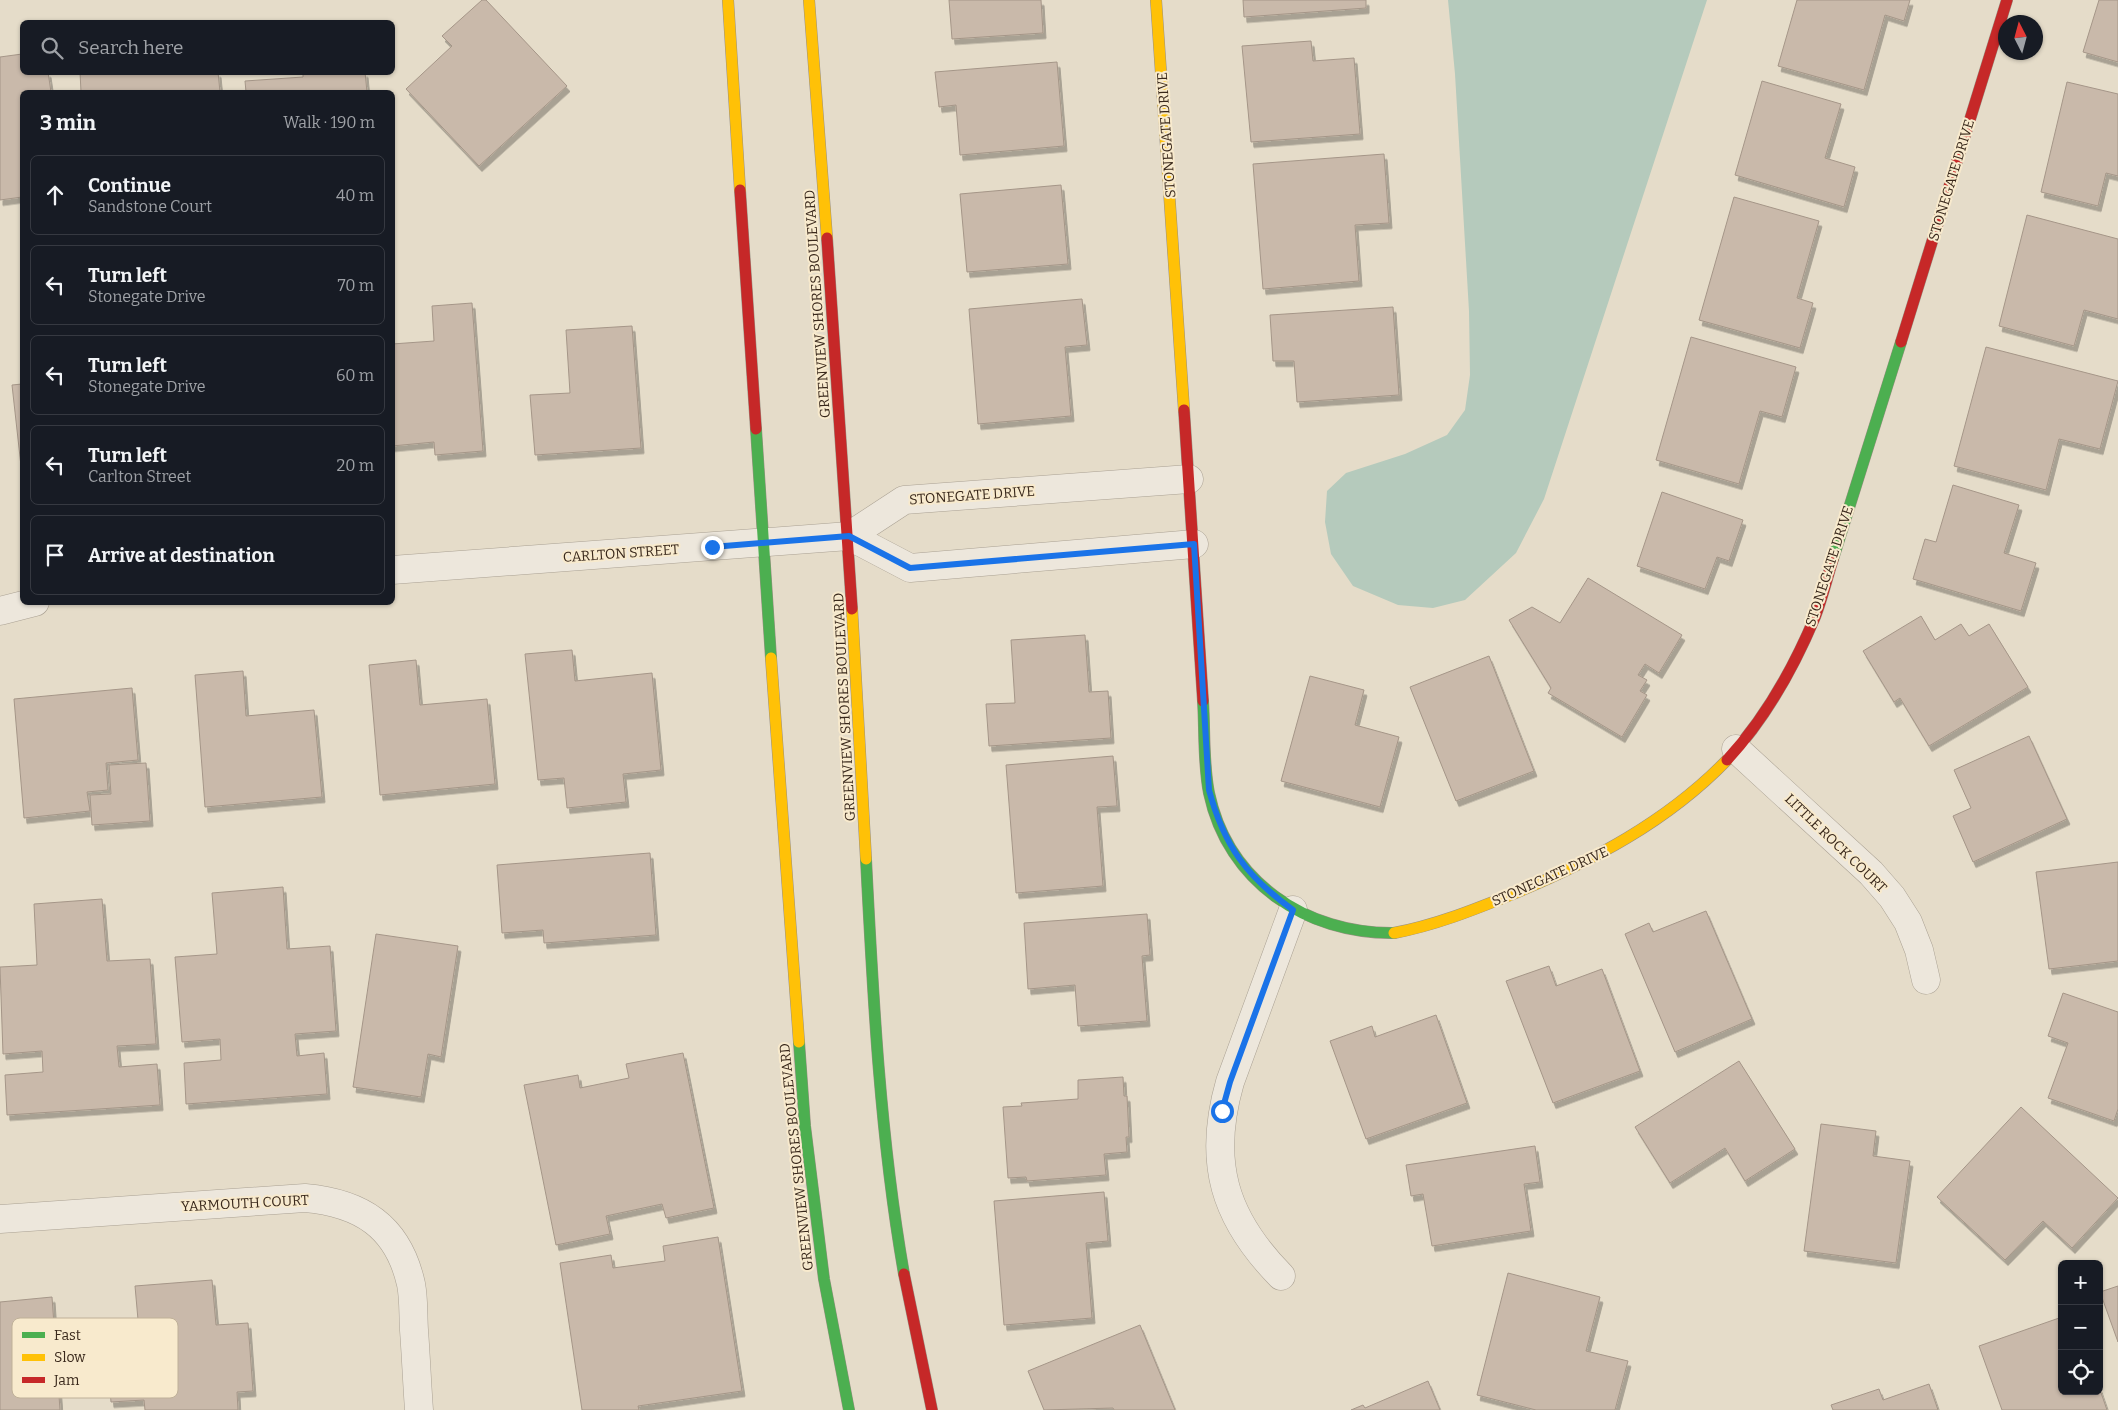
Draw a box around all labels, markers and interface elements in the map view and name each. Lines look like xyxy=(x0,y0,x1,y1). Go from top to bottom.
north arrow xyxy=(1998,15,2043,60)
search box xyxy=(20,20,395,75)
icon: search xyxy=(38,34,66,62)
text: Search here xyxy=(78,36,183,59)
street label: STONEGATE DRIVE xyxy=(1154,72,1179,198)
text: 3 min xyxy=(40,110,96,136)
text: Walk · 190 m xyxy=(283,113,375,132)
street label: STONEGATE DRIVE xyxy=(1925,117,1978,243)
text: Continue xyxy=(88,174,171,197)
icon: ahead xyxy=(41,181,69,209)
text: 40 m xyxy=(336,186,374,205)
street label: GREENVIEW SHORES BOULEVARD xyxy=(801,189,834,419)
text: Sandstone Court xyxy=(88,197,212,216)
text: Turn left xyxy=(88,264,167,287)
icon: left xyxy=(41,271,69,299)
text: 70 m xyxy=(338,276,374,295)
text: Stonegate Drive xyxy=(88,287,206,306)
text: Turn left xyxy=(88,354,167,377)
icon: left xyxy=(41,361,69,389)
text: 60 m xyxy=(336,366,374,385)
text: Stonegate Drive xyxy=(88,377,206,396)
text: Turn left xyxy=(88,444,167,467)
icon: left xyxy=(41,451,69,479)
text: 20 m xyxy=(337,456,374,475)
text: Carlton Street xyxy=(88,467,191,486)
street label: STONEGATE DRIVE xyxy=(909,483,1035,508)
street label: STONEGATE DRIVE xyxy=(1802,504,1857,629)
route end xyxy=(701,536,724,559)
icon: arrive xyxy=(41,541,69,569)
street label: CARLTON STREET xyxy=(562,541,680,566)
text: Arrive at destination xyxy=(88,544,275,567)
street label: GREENVIEW SHORES BOULEVARD xyxy=(830,592,859,822)
street label: LITTLE ROCK COURT xyxy=(1781,790,1890,896)
street label: STONEGATE DRIVE xyxy=(1489,843,1611,910)
street label: GREENVIEW SHORES BOULEVARD xyxy=(776,1042,817,1272)
route start xyxy=(1211,1100,1234,1123)
street label: YARMOUTH COURT xyxy=(181,1192,309,1215)
map controls xyxy=(2058,1260,2103,1395)
button: + xyxy=(2058,1260,2103,1305)
button: − xyxy=(2058,1305,2103,1350)
legend xyxy=(12,1318,178,1398)
text: Fast xyxy=(54,1327,81,1344)
text: Slow xyxy=(54,1349,86,1366)
button: locate xyxy=(2058,1350,2103,1395)
text: Jam xyxy=(53,1372,80,1389)

